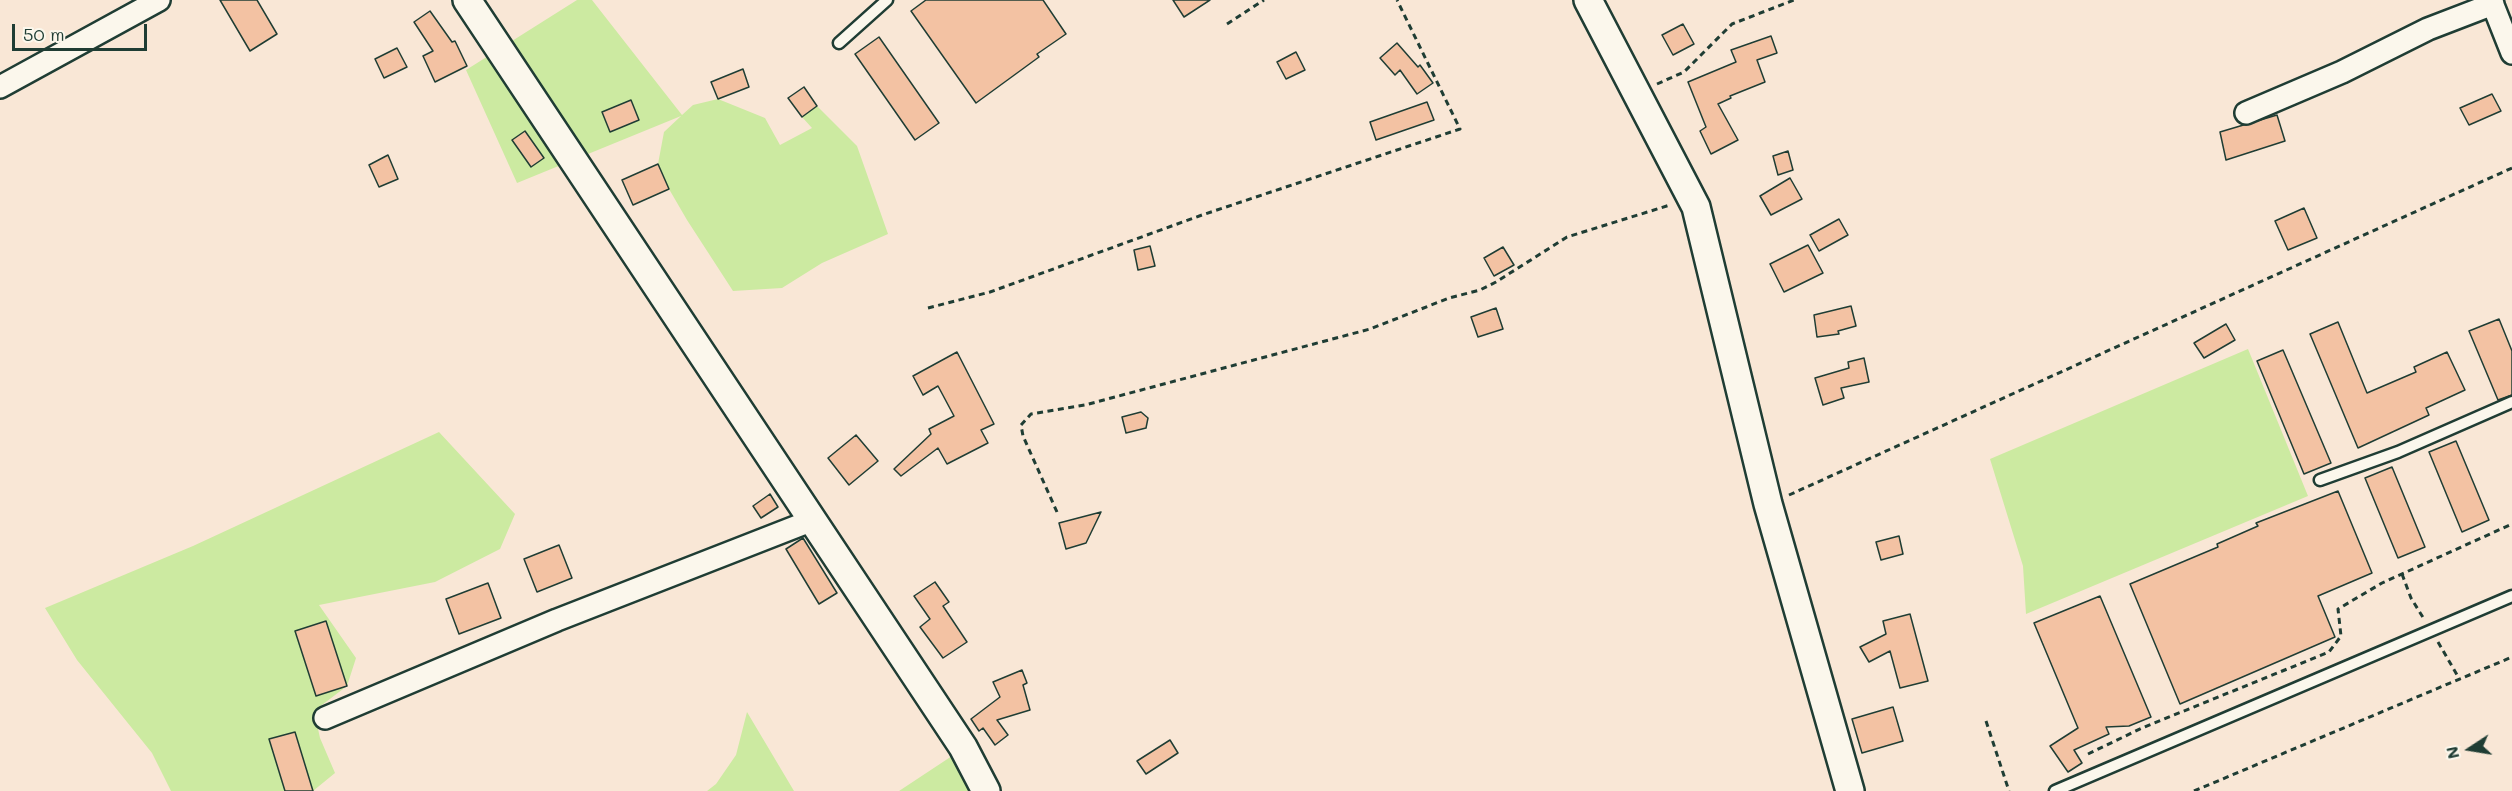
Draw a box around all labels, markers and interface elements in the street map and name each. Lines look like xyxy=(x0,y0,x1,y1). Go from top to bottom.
scale bar xyxy=(15,12,150,50)
text: 50 m xyxy=(23,22,65,46)
north arrow xyxy=(2440,719,2500,779)
text: N xyxy=(2440,745,2463,761)

